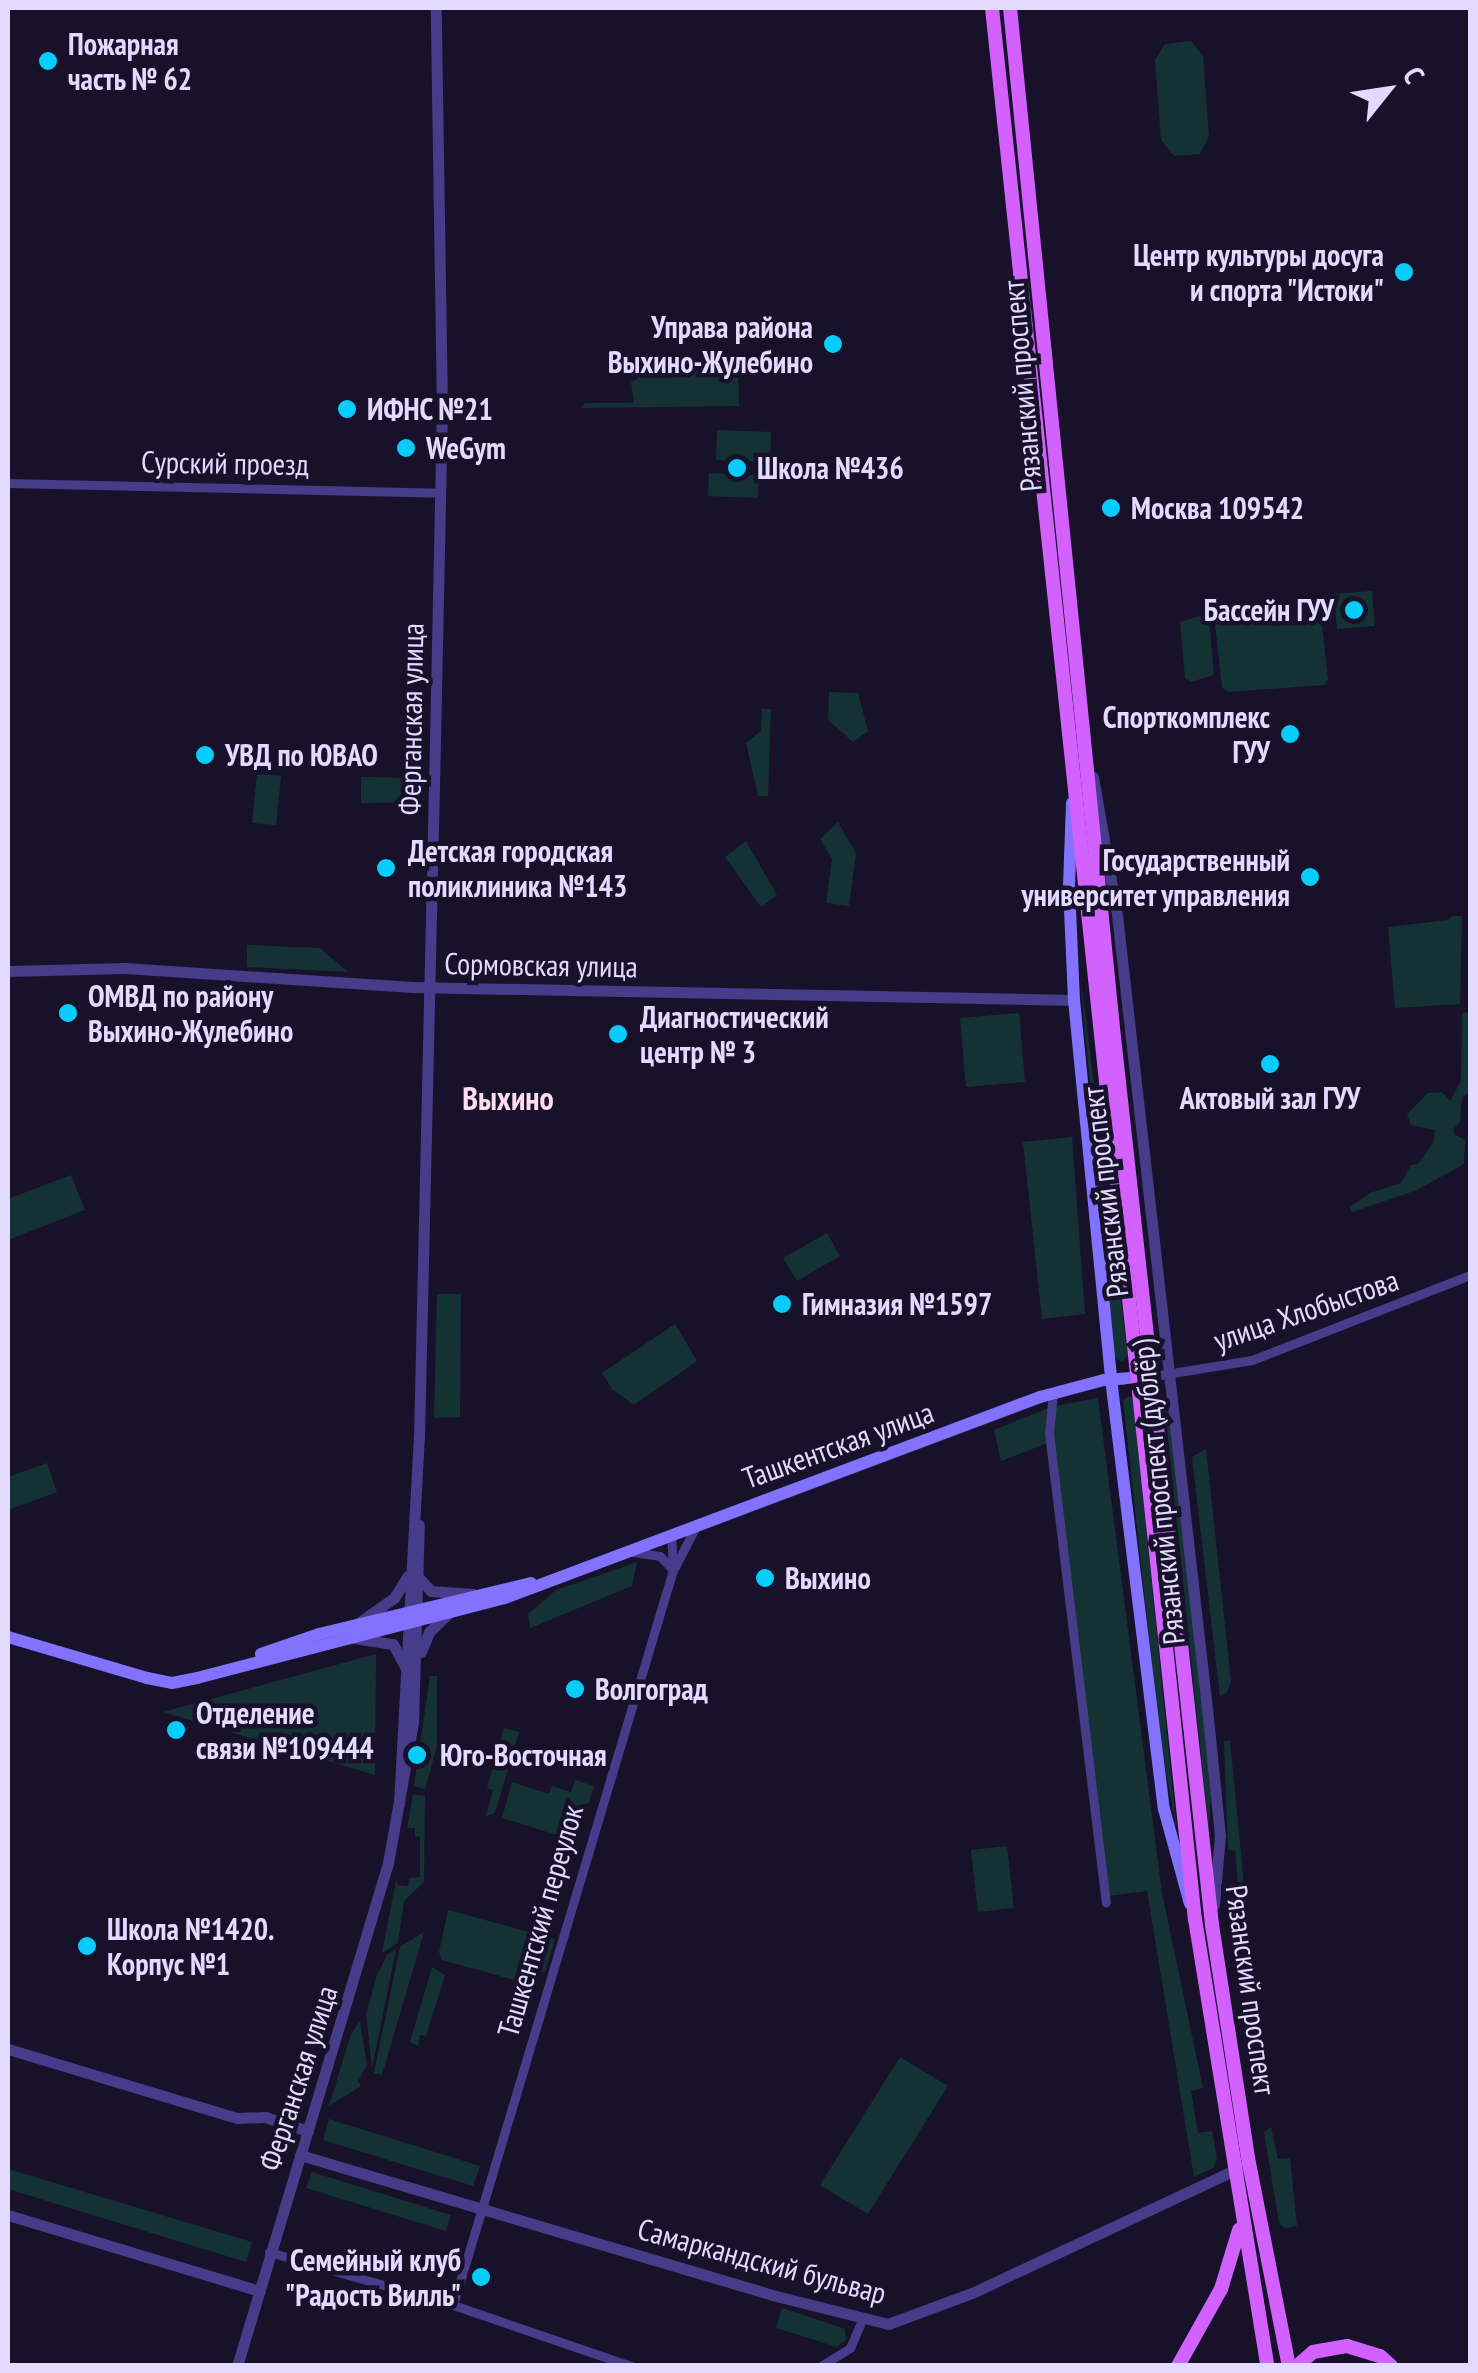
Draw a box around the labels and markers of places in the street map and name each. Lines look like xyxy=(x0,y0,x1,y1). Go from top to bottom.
place label: Пожарная часть № 62 xyxy=(68,26,193,96)
marker: Пожарная часть № 62 xyxy=(37,50,59,72)
place label: Центр культуры досуга и спорта "Истоки" xyxy=(1133,237,1384,308)
marker: Центр культуры досуга и спорта "Истоки" xyxy=(1393,261,1415,283)
place label: Управа района Выхино-Жулебино xyxy=(608,309,813,380)
marker: Управа района Выхино-Жулебино xyxy=(822,333,844,355)
place label: ИФНС №21 xyxy=(367,391,494,427)
marker: ИФНС №21 xyxy=(336,398,358,420)
place label: WeGym xyxy=(426,430,506,466)
marker: WeGym xyxy=(395,437,417,459)
place label: Школа №436 xyxy=(757,450,904,486)
marker: Школа №436 xyxy=(726,457,748,479)
place label: Москва 109542 xyxy=(1131,490,1304,526)
marker: Москва 109542 xyxy=(1100,497,1122,519)
place label: Бассейн ГУУ xyxy=(1204,592,1334,628)
marker: Бассейн ГУУ xyxy=(1343,599,1365,621)
place label: Спорткомплекс ГУУ xyxy=(1103,699,1270,770)
marker: Спорткомплекс ГУУ xyxy=(1279,723,1301,745)
place label: УВД по ЮВАО xyxy=(225,737,378,773)
marker: УВД по ЮВАО xyxy=(194,744,216,766)
place label: Детская городская поликлиника №143 xyxy=(408,833,627,904)
place label: Государственный университет управления xyxy=(1020,842,1290,912)
marker: Детская городская поликлиника №143 xyxy=(373,855,399,881)
marker: Государственный университет управления xyxy=(1299,866,1321,888)
place label: ОМВД по району Выхино-Жулебино xyxy=(88,978,293,1048)
place label: Диагностический центр № 3 xyxy=(640,999,829,1070)
marker: ОМВД по району Выхино-Жулебино xyxy=(57,1002,79,1024)
marker: Диагностический центр № 3 xyxy=(605,1021,631,1047)
marker: Актовый зал ГУУ xyxy=(1259,1053,1281,1075)
place label: Актовый зал ГУУ xyxy=(1180,1080,1360,1116)
place label: Гимназия №1597 xyxy=(802,1286,992,1322)
marker: Гимназия №1597 xyxy=(771,1293,793,1315)
place label: Выхино xyxy=(785,1560,871,1596)
marker: Выхино xyxy=(754,1567,776,1589)
place label: Волгоград xyxy=(595,1671,708,1707)
marker: Волгоград xyxy=(564,1678,586,1700)
place label: Отделение связи №109444 xyxy=(196,1695,374,1766)
marker: Отделение связи №109444 xyxy=(165,1719,187,1741)
place label: Юго-Восточная xyxy=(440,1737,607,1773)
marker: Юго-Восточная xyxy=(404,1742,430,1768)
place label: Школа №1420. Корпус №1 xyxy=(107,1911,274,1982)
marker: Школа №1420. Корпус №1 xyxy=(76,1935,98,1957)
place label: Семейный клуб "Радость Вилль" xyxy=(284,2242,461,2312)
marker: Семейный клуб "Радость Вилль" xyxy=(470,2266,492,2288)

